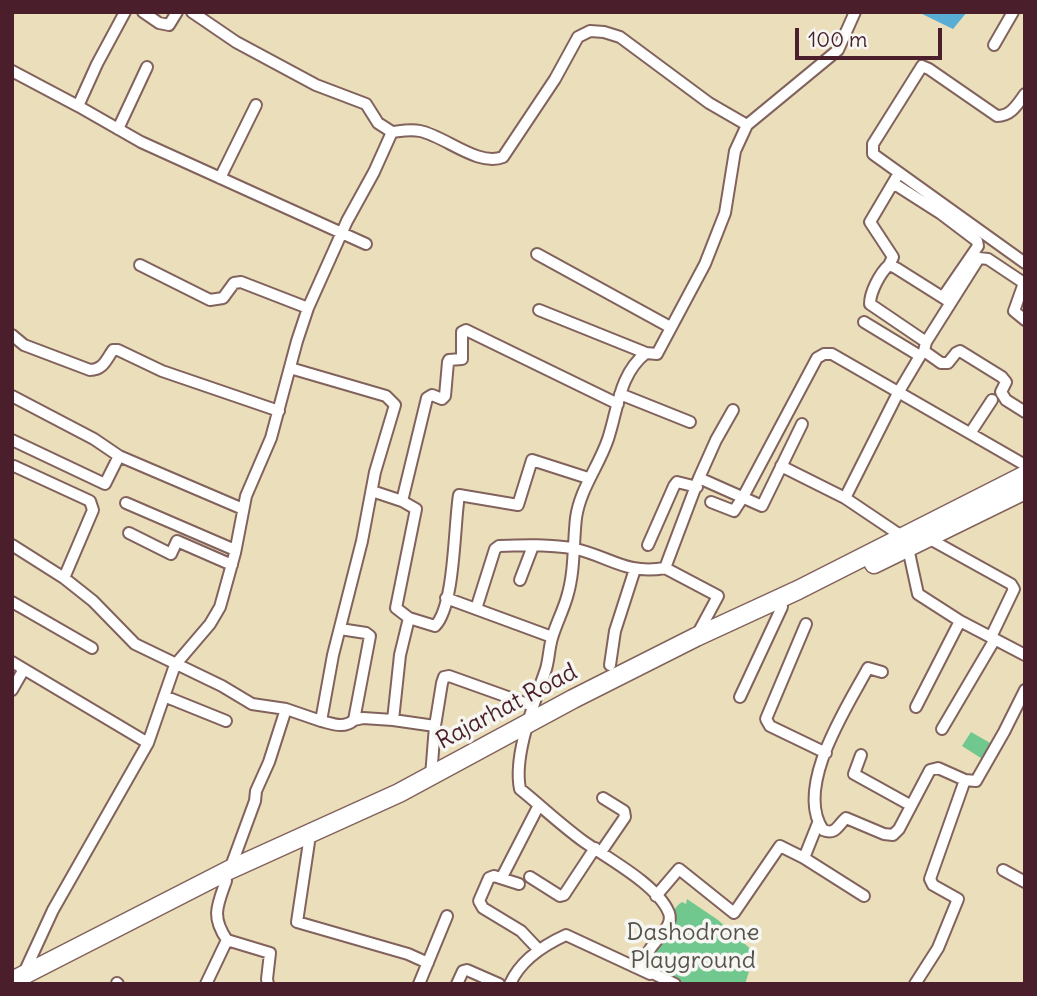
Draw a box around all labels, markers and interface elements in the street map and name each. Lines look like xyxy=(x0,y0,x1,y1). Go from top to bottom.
scale bar xyxy=(799,14,946,58)
text: 100 m xyxy=(808,26,867,53)
street label: Rajarhat Road xyxy=(432,658,582,756)
park label: Dashodrone Playground xyxy=(627,919,759,975)

